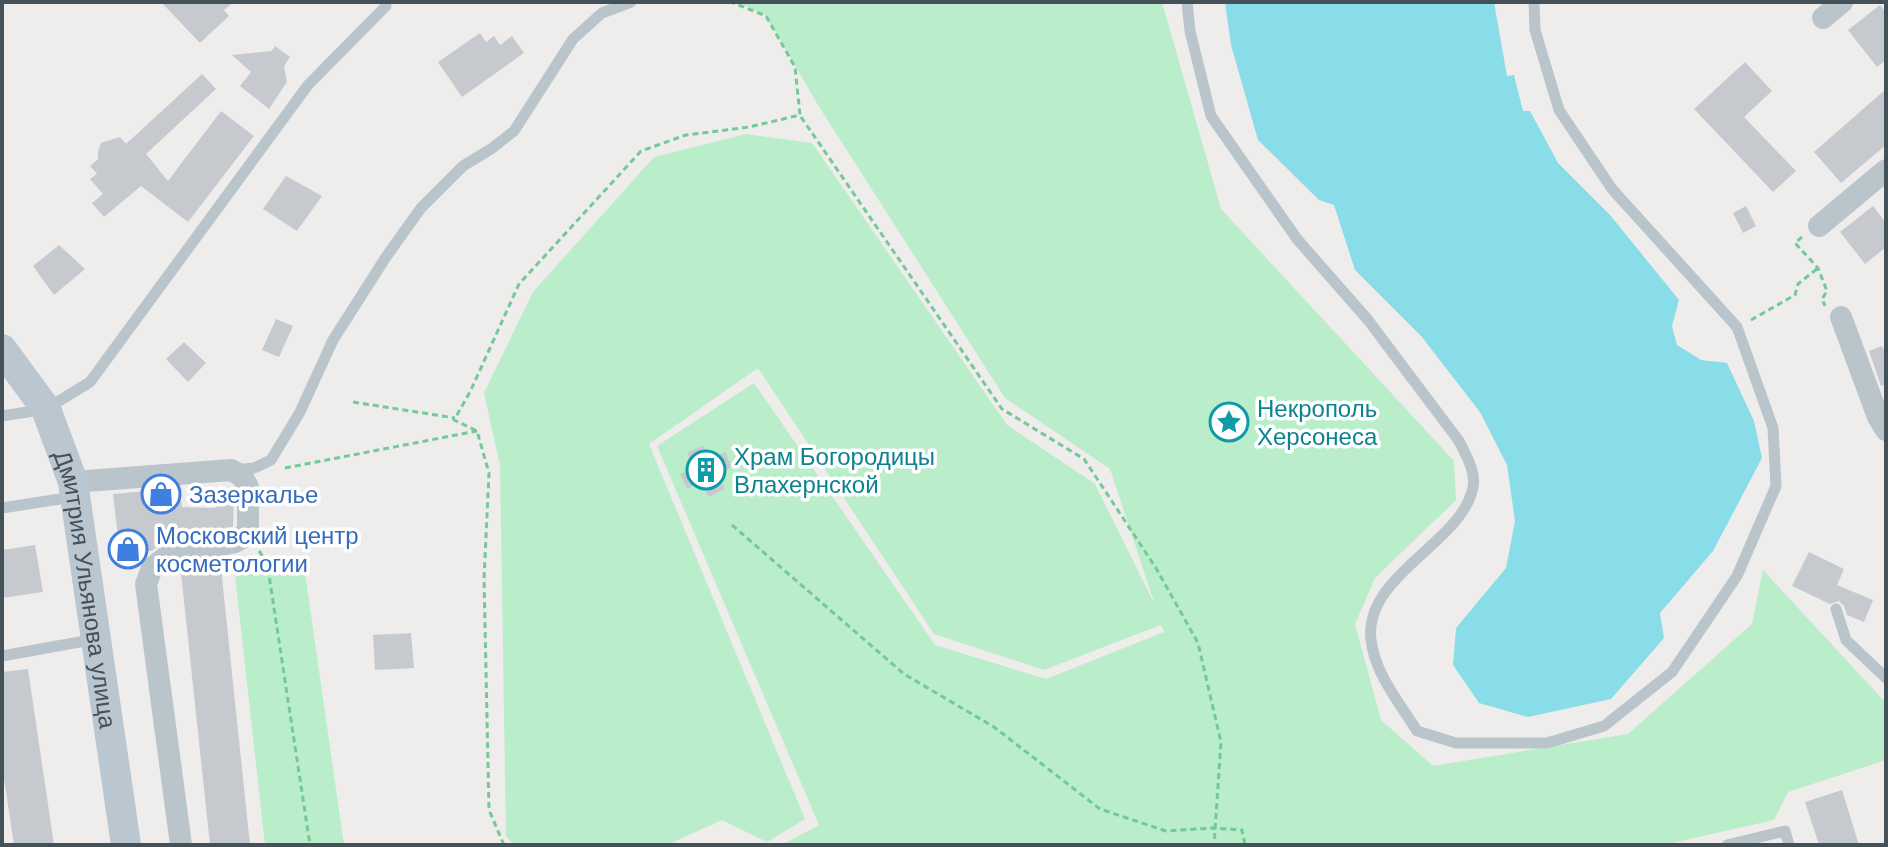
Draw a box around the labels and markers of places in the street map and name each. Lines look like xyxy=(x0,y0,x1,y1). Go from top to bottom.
place label: Некрополь Херсонеса xyxy=(1257,395,1378,450)
place icon: Некрополь Херсонеса xyxy=(1208,401,1250,443)
place label: Храм Богородицы Влахернской xyxy=(734,443,935,498)
building icon: Храм Богородицы Влахернской xyxy=(685,449,727,491)
shop icon: Зазеркалье xyxy=(140,473,182,515)
place label: Зазеркалье xyxy=(189,481,318,508)
place label: Московский центр косметологии xyxy=(156,522,359,577)
shop icon: Московский центр косметологии xyxy=(107,528,149,570)

